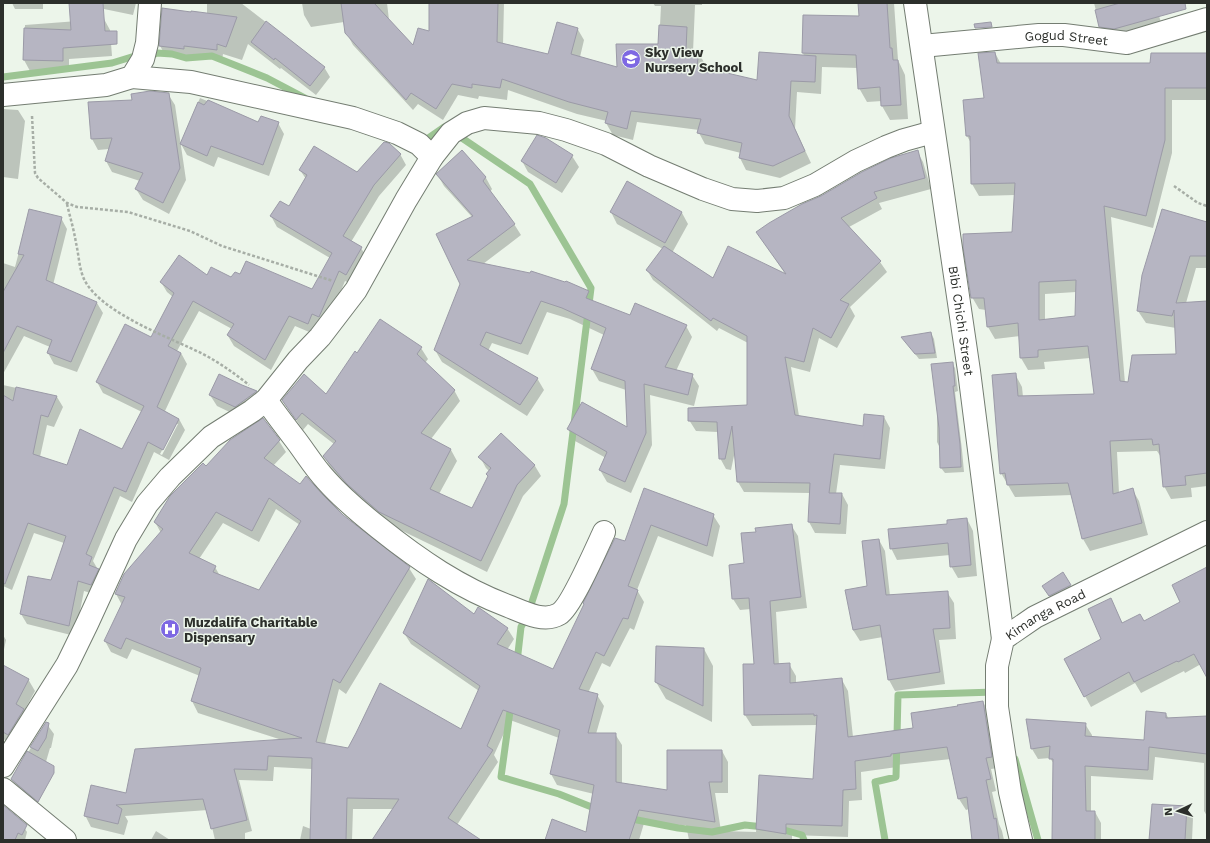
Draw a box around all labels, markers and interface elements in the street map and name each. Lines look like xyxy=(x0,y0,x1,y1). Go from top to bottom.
street label: Gogud Street xyxy=(1024,28,1110,49)
place label: Sky View Nursery School xyxy=(645,45,743,75)
school or university icon: Sky View Nursery School xyxy=(620,48,642,70)
street label: Bibi Chichi Street xyxy=(946,265,977,377)
street label: Kimanga Road xyxy=(1002,586,1088,643)
place label: Muzdalifa Charitable Dispensary xyxy=(184,615,318,645)
hospital icon: Muzdalifa Charitable Dispensary xyxy=(159,618,181,640)
north arrow xyxy=(1158,791,1198,831)
text: N xyxy=(1162,807,1175,816)

